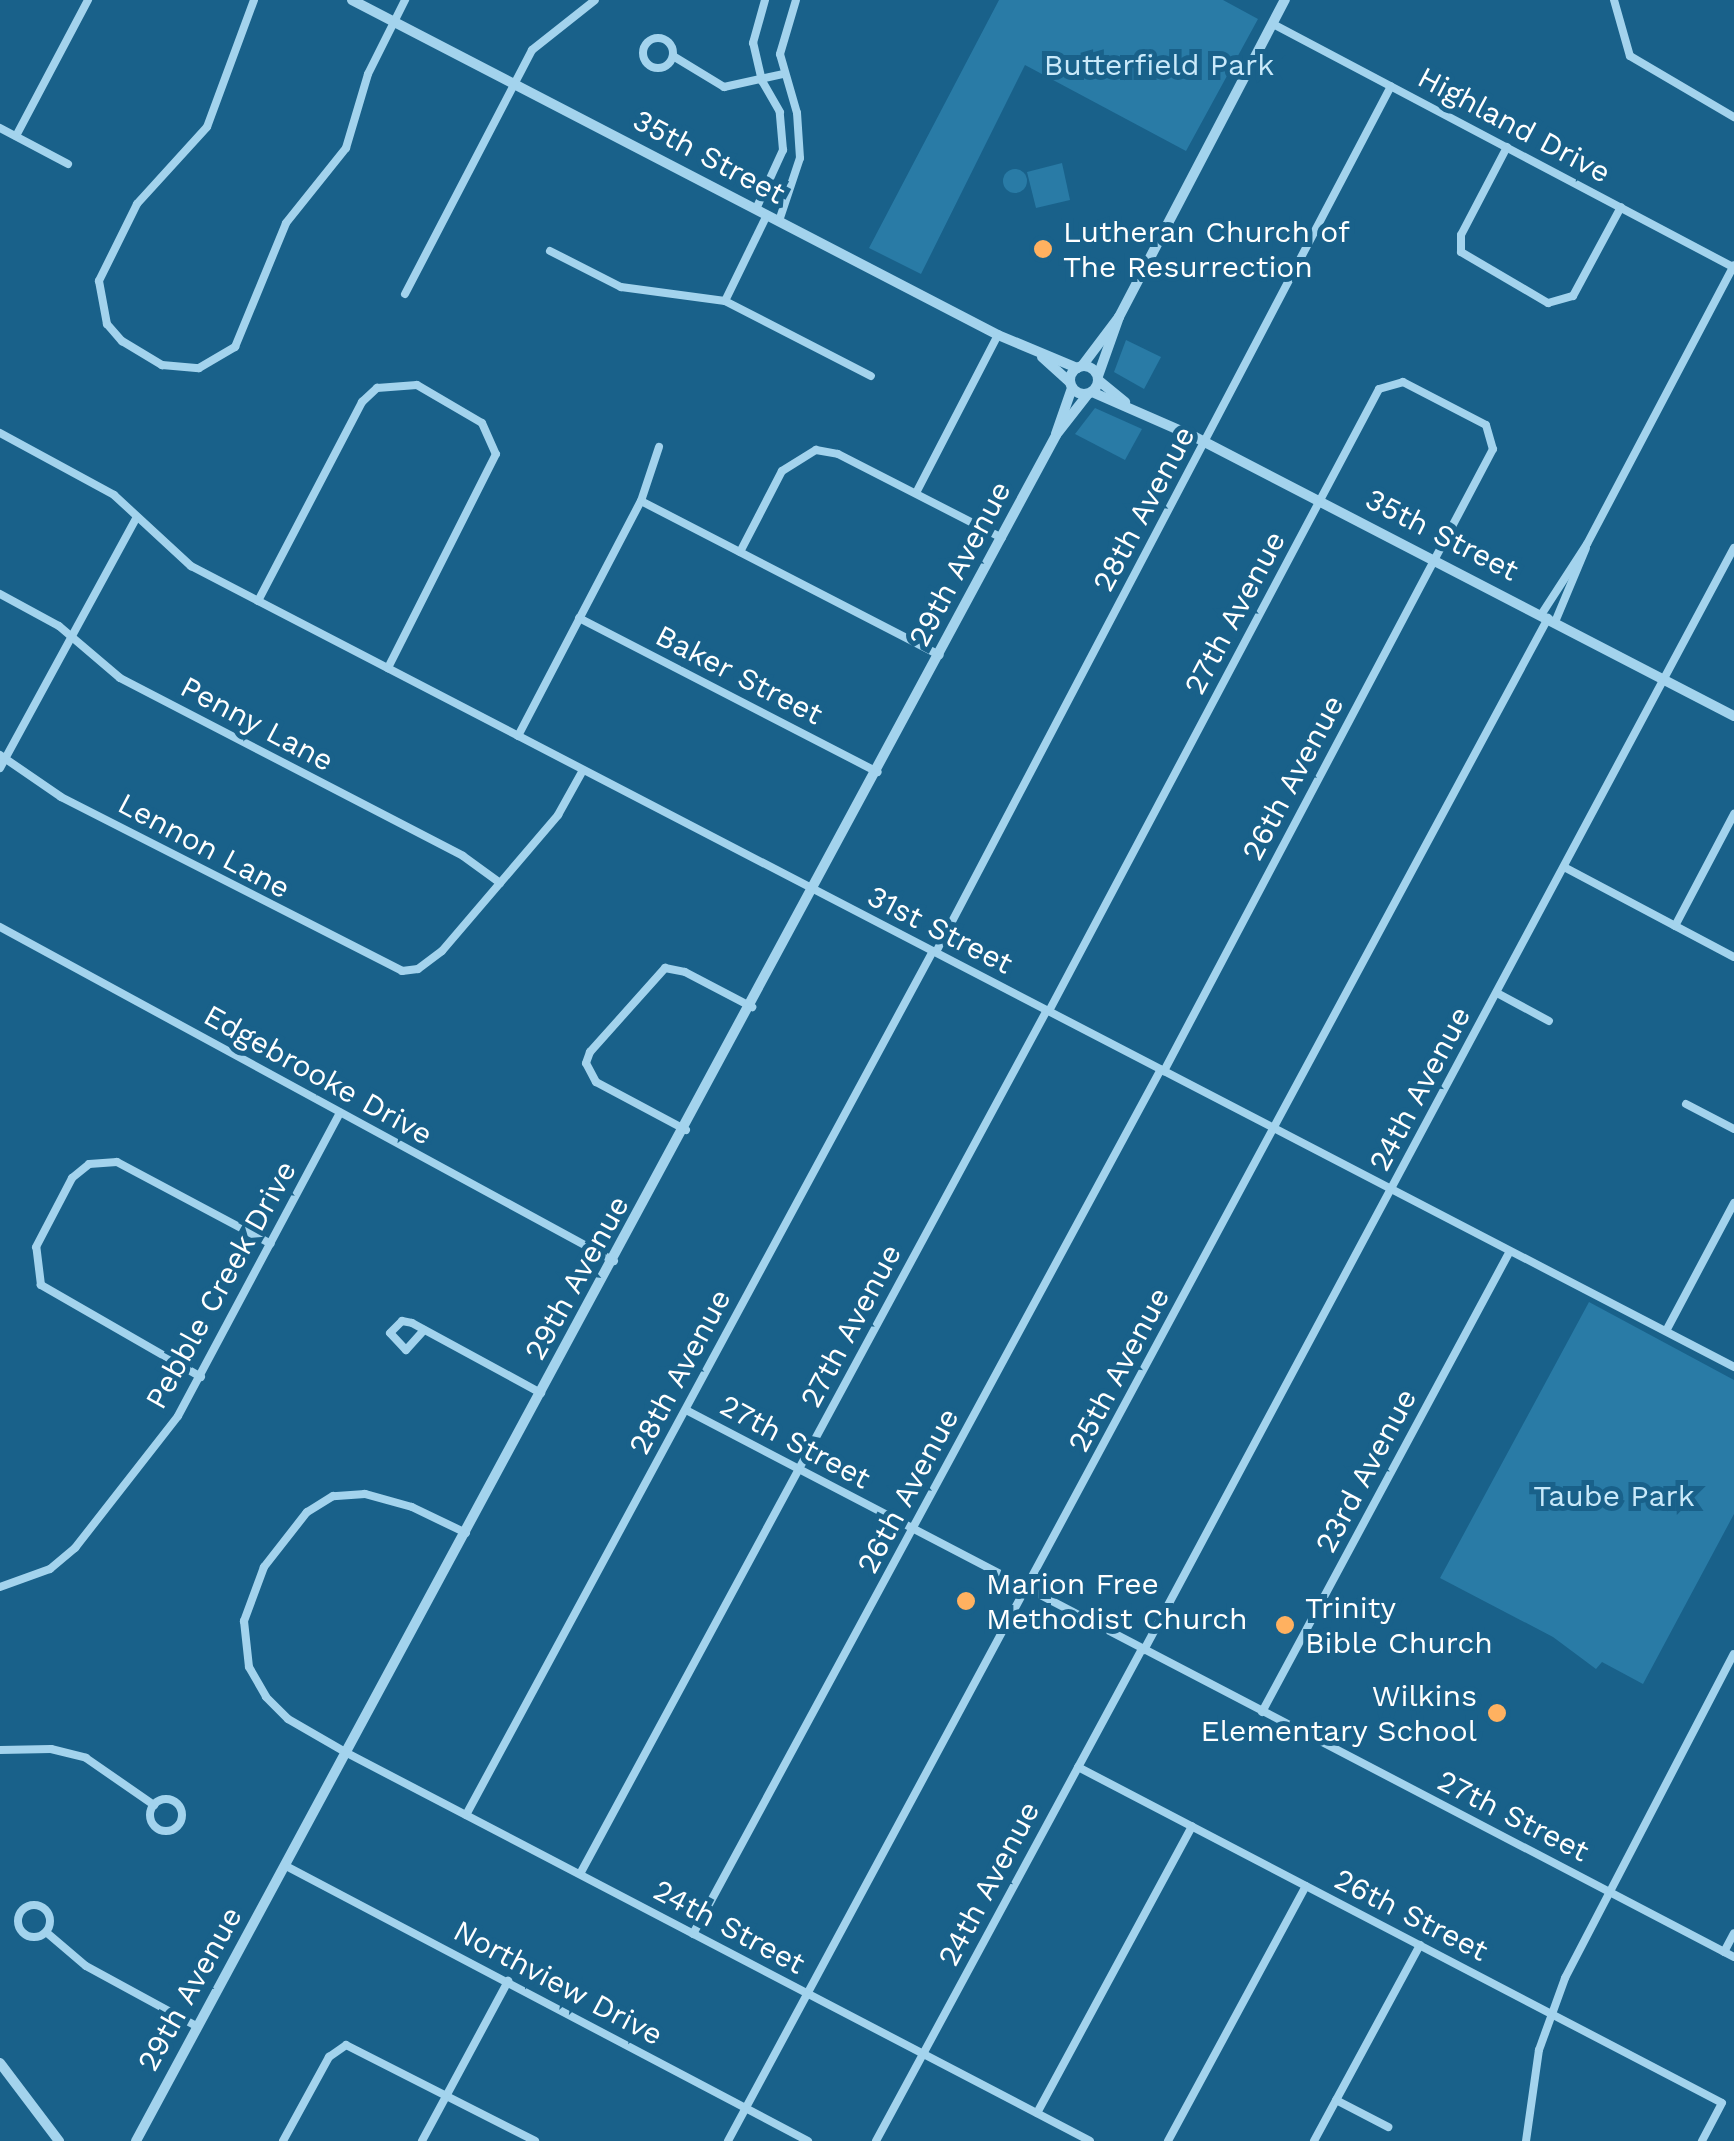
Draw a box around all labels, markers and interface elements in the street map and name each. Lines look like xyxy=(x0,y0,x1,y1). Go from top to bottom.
park label: Butterfield Park xyxy=(1044,47,1274,83)
street label: Highland Drive xyxy=(1412,59,1616,191)
street label: 35th Street xyxy=(627,102,791,212)
place label: Lutheran Church of The Resurrection xyxy=(1063,214,1350,284)
marker: Lutheran Church of The Resurrection xyxy=(1032,238,1054,260)
street label: 28th Avenue xyxy=(1085,420,1203,598)
street label: 29th Avenue xyxy=(901,475,1019,653)
street label: 35th Street xyxy=(1360,481,1524,589)
street label: 27th Avenue xyxy=(1177,525,1293,701)
street label: Baker Street xyxy=(649,617,829,733)
street label: Penny Lane xyxy=(174,669,340,779)
street label: 26th Avenue xyxy=(1234,689,1352,867)
street label: Lennon Lane xyxy=(112,786,296,906)
street label: 31st Street xyxy=(861,878,1019,982)
street label: Edgebrooke Drive xyxy=(197,997,439,1153)
street label: 24th Avenue xyxy=(1361,1000,1479,1178)
street label: Pebble Creek Drive xyxy=(138,1154,304,1416)
street label: 29th Avenue xyxy=(517,1189,637,1367)
street label: 27th Avenue xyxy=(793,1238,909,1414)
street label: 25th Avenue xyxy=(1060,1281,1178,1459)
street label: 28th Avenue xyxy=(621,1283,739,1461)
street label: 23rd Avenue xyxy=(1307,1382,1425,1560)
street label: 27th Street xyxy=(714,1387,876,1497)
street label: 26th Avenue xyxy=(849,1402,967,1580)
park label: Taube Park xyxy=(1533,1478,1695,1514)
place label: Marion Free Methodist Church xyxy=(986,1566,1248,1636)
marker: Marion Free Methodist Church xyxy=(955,1590,977,1612)
place label: Trinity Bible Church xyxy=(1305,1590,1493,1660)
marker: Trinity Bible Church xyxy=(1274,1614,1296,1636)
place label: Wilkins Elementary School xyxy=(1200,1678,1477,1748)
marker: Wilkins Elementary School xyxy=(1486,1702,1508,1724)
street label: 27th Street xyxy=(1431,1762,1595,1870)
street label: 24th Avenue xyxy=(930,1795,1048,1973)
street label: 26th Street xyxy=(1328,1861,1494,1969)
street label: 24th Street xyxy=(647,1872,811,1982)
street label: 29th Avenue xyxy=(130,1900,250,2078)
street label: Northview Drive xyxy=(447,1913,669,2053)

